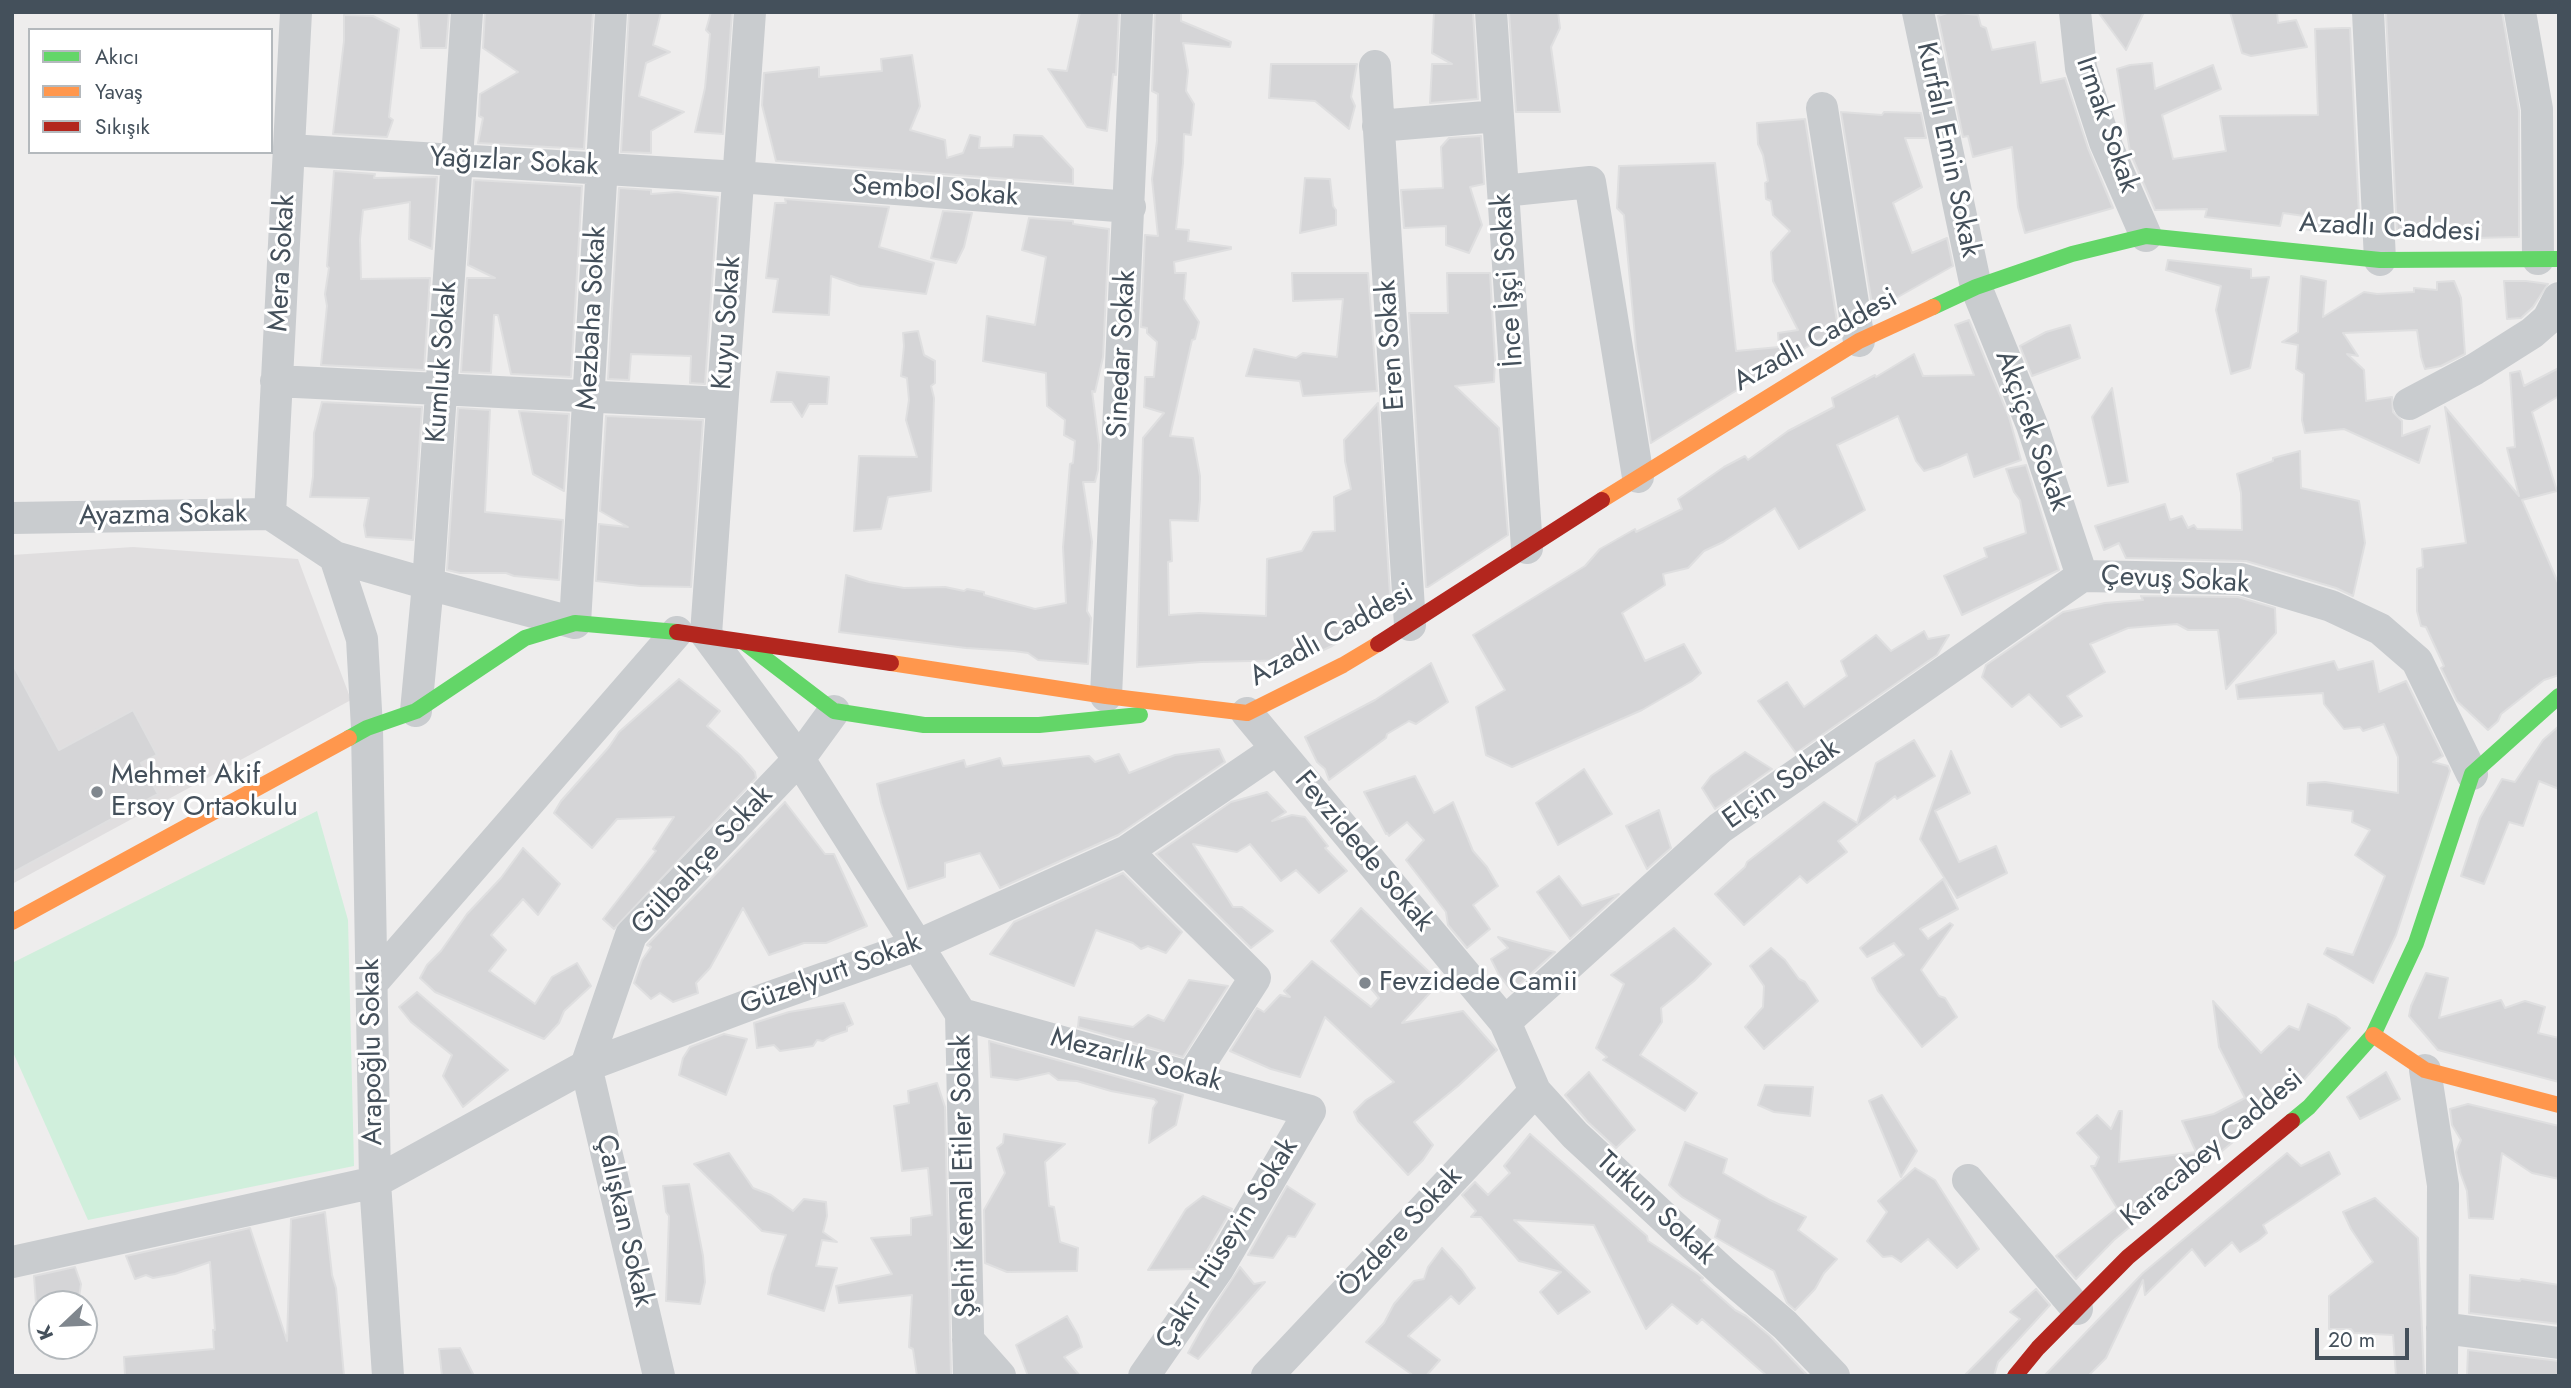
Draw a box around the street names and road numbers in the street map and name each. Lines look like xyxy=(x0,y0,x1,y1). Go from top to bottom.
street label: Kurfalı Emin Sokak xyxy=(1908,39,1986,261)
street label: Irmak Sokak xyxy=(2067,53,2145,197)
street label: Yağızlar Sokak xyxy=(429,142,599,184)
street label: Sembol Sokak xyxy=(851,169,1019,215)
street label: İnce İşçi Sokak xyxy=(1486,192,1532,368)
street label: Mera Sokak xyxy=(263,194,303,332)
street label: Azadlı Caddesi xyxy=(2298,207,2482,251)
street label: Mezbaha Sokak xyxy=(571,225,615,411)
street label: Kuyu Sokak xyxy=(707,255,749,391)
street label: Sinedar Sokak xyxy=(1102,269,1144,439)
street label: Eren Sokak xyxy=(1371,279,1413,411)
street label: Kumluk Sokak xyxy=(421,280,465,444)
street label: Azadlı Caddesi xyxy=(1728,282,1904,400)
street label: Akçiçek Sokak xyxy=(1986,346,2076,516)
street label: Ayazma Sokak xyxy=(79,498,247,534)
street label: Çevuş Sokak xyxy=(2100,560,2250,602)
street label: Azadlı Caddesi xyxy=(1244,577,1420,695)
street label: Elçin Sokak xyxy=(1717,733,1847,837)
street label: Fevzidede Sokak xyxy=(1286,765,1440,939)
street label: Gülbahçe Sokak xyxy=(625,779,781,943)
street label: Güzelyurt Sokak xyxy=(736,927,926,1023)
street label: Arapoğlu Sokak xyxy=(355,958,391,1146)
street label: Mezarlık Sokak xyxy=(1047,1022,1225,1100)
street label: Şehit Kemal Etiler Sokak xyxy=(946,1034,984,1318)
street label: Karacabey Caddesi xyxy=(2115,1063,2311,1235)
street label: Çalışkan Sokak xyxy=(587,1132,659,1310)
street label: Çakır Hüseyin Sokak xyxy=(1150,1133,1306,1355)
street label: Tutkun Sokak xyxy=(1588,1145,1722,1273)
street label: Özdere Sokak xyxy=(1332,1161,1470,1305)

